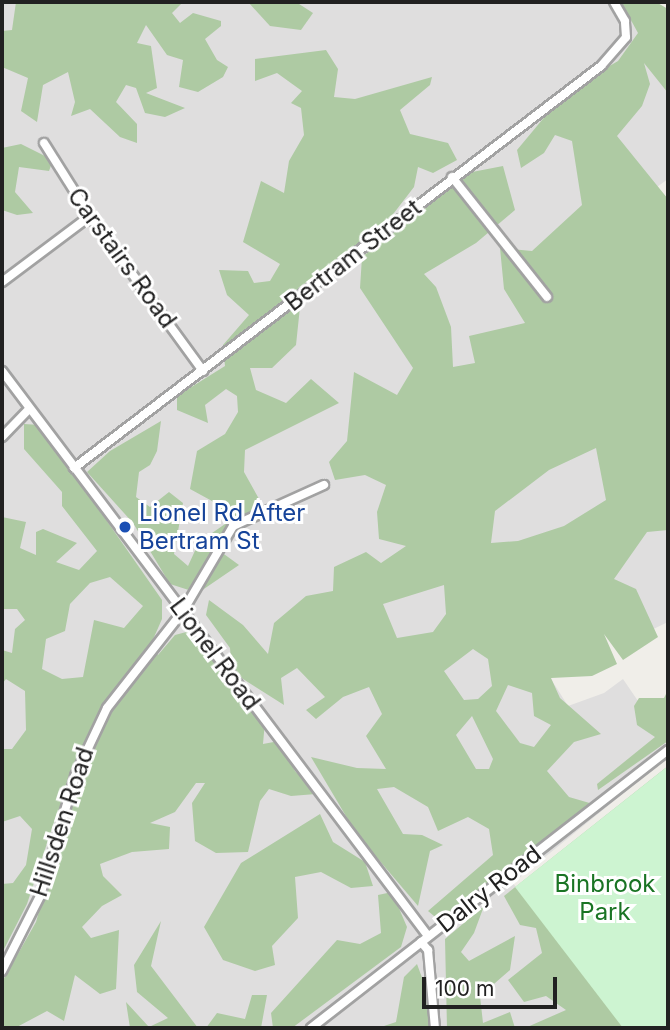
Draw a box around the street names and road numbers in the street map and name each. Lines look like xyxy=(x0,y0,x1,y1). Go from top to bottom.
street label: Carstairs Road xyxy=(61,182,183,334)
street label: Bertram Street xyxy=(279,193,427,317)
street label: Lionel Road xyxy=(164,592,266,716)
street label: Hillsden Road xyxy=(24,744,100,900)
street label: Dalry Road xyxy=(431,839,547,939)

